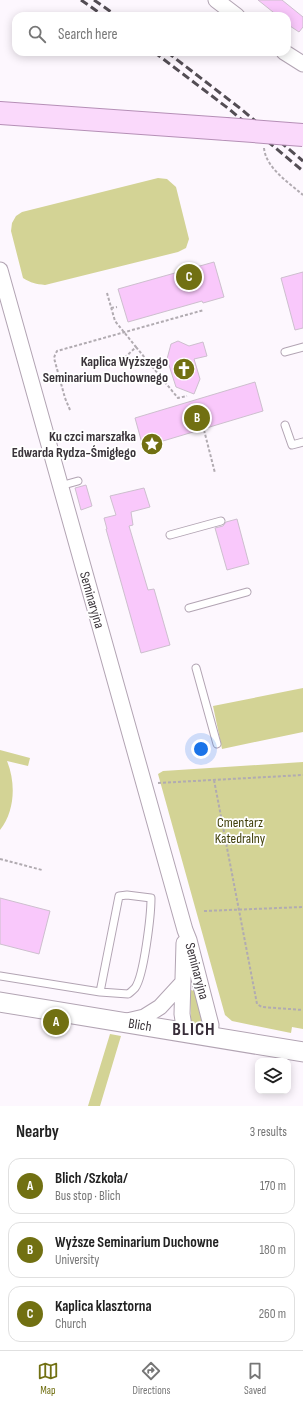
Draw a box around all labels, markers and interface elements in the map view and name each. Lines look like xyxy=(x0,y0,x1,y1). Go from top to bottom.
search box xyxy=(12,12,291,56)
icon: search xyxy=(26,23,48,45)
text: Search here xyxy=(58,25,118,44)
pin: C xyxy=(176,262,202,292)
place label: Kaplica Wyższego Seminarium Duchownego xyxy=(43,353,168,386)
church icon: Kaplica Wyższego Seminarium Duchownego xyxy=(171,356,197,382)
pin: B xyxy=(184,403,210,433)
place label: Ku czci marszałka Edwarda Rydza-Śmigłego xyxy=(12,428,136,461)
place icon: Ku czci marszałka Edwarda Rydza-Śmigłego xyxy=(139,431,165,457)
street label: Seminaryjna xyxy=(76,570,108,630)
your location xyxy=(191,739,211,759)
park label: Cmentarz Katedralny xyxy=(215,814,266,847)
street label: Seminaryjna xyxy=(181,941,213,1001)
pin: A xyxy=(43,1007,69,1037)
street label: Blich xyxy=(127,1015,153,1035)
district label: BLICH xyxy=(172,1019,216,1040)
map controls xyxy=(255,1058,291,1094)
button: layers xyxy=(255,1058,291,1094)
text: Nearby xyxy=(16,1122,59,1142)
text: 3 results xyxy=(250,1124,287,1140)
text: Blich /Szkoła/ xyxy=(55,1169,128,1188)
text: A xyxy=(27,1178,33,1194)
text: 170 m xyxy=(260,1178,286,1194)
text: Bus stop · Blich xyxy=(55,1188,121,1204)
text: Wyższe Seminarium Duchowne xyxy=(55,1233,219,1252)
text: B xyxy=(27,1242,33,1258)
text: 180 m xyxy=(260,1242,286,1258)
text: University xyxy=(55,1252,99,1268)
text: Kaplica klasztorna xyxy=(55,1297,152,1316)
text: C xyxy=(27,1306,33,1322)
text: 260 m xyxy=(259,1306,286,1322)
text: Church xyxy=(55,1316,87,1332)
tab: Map xyxy=(37,1360,59,1397)
tab: Directions xyxy=(133,1360,170,1397)
tab: Saved xyxy=(244,1360,266,1397)

